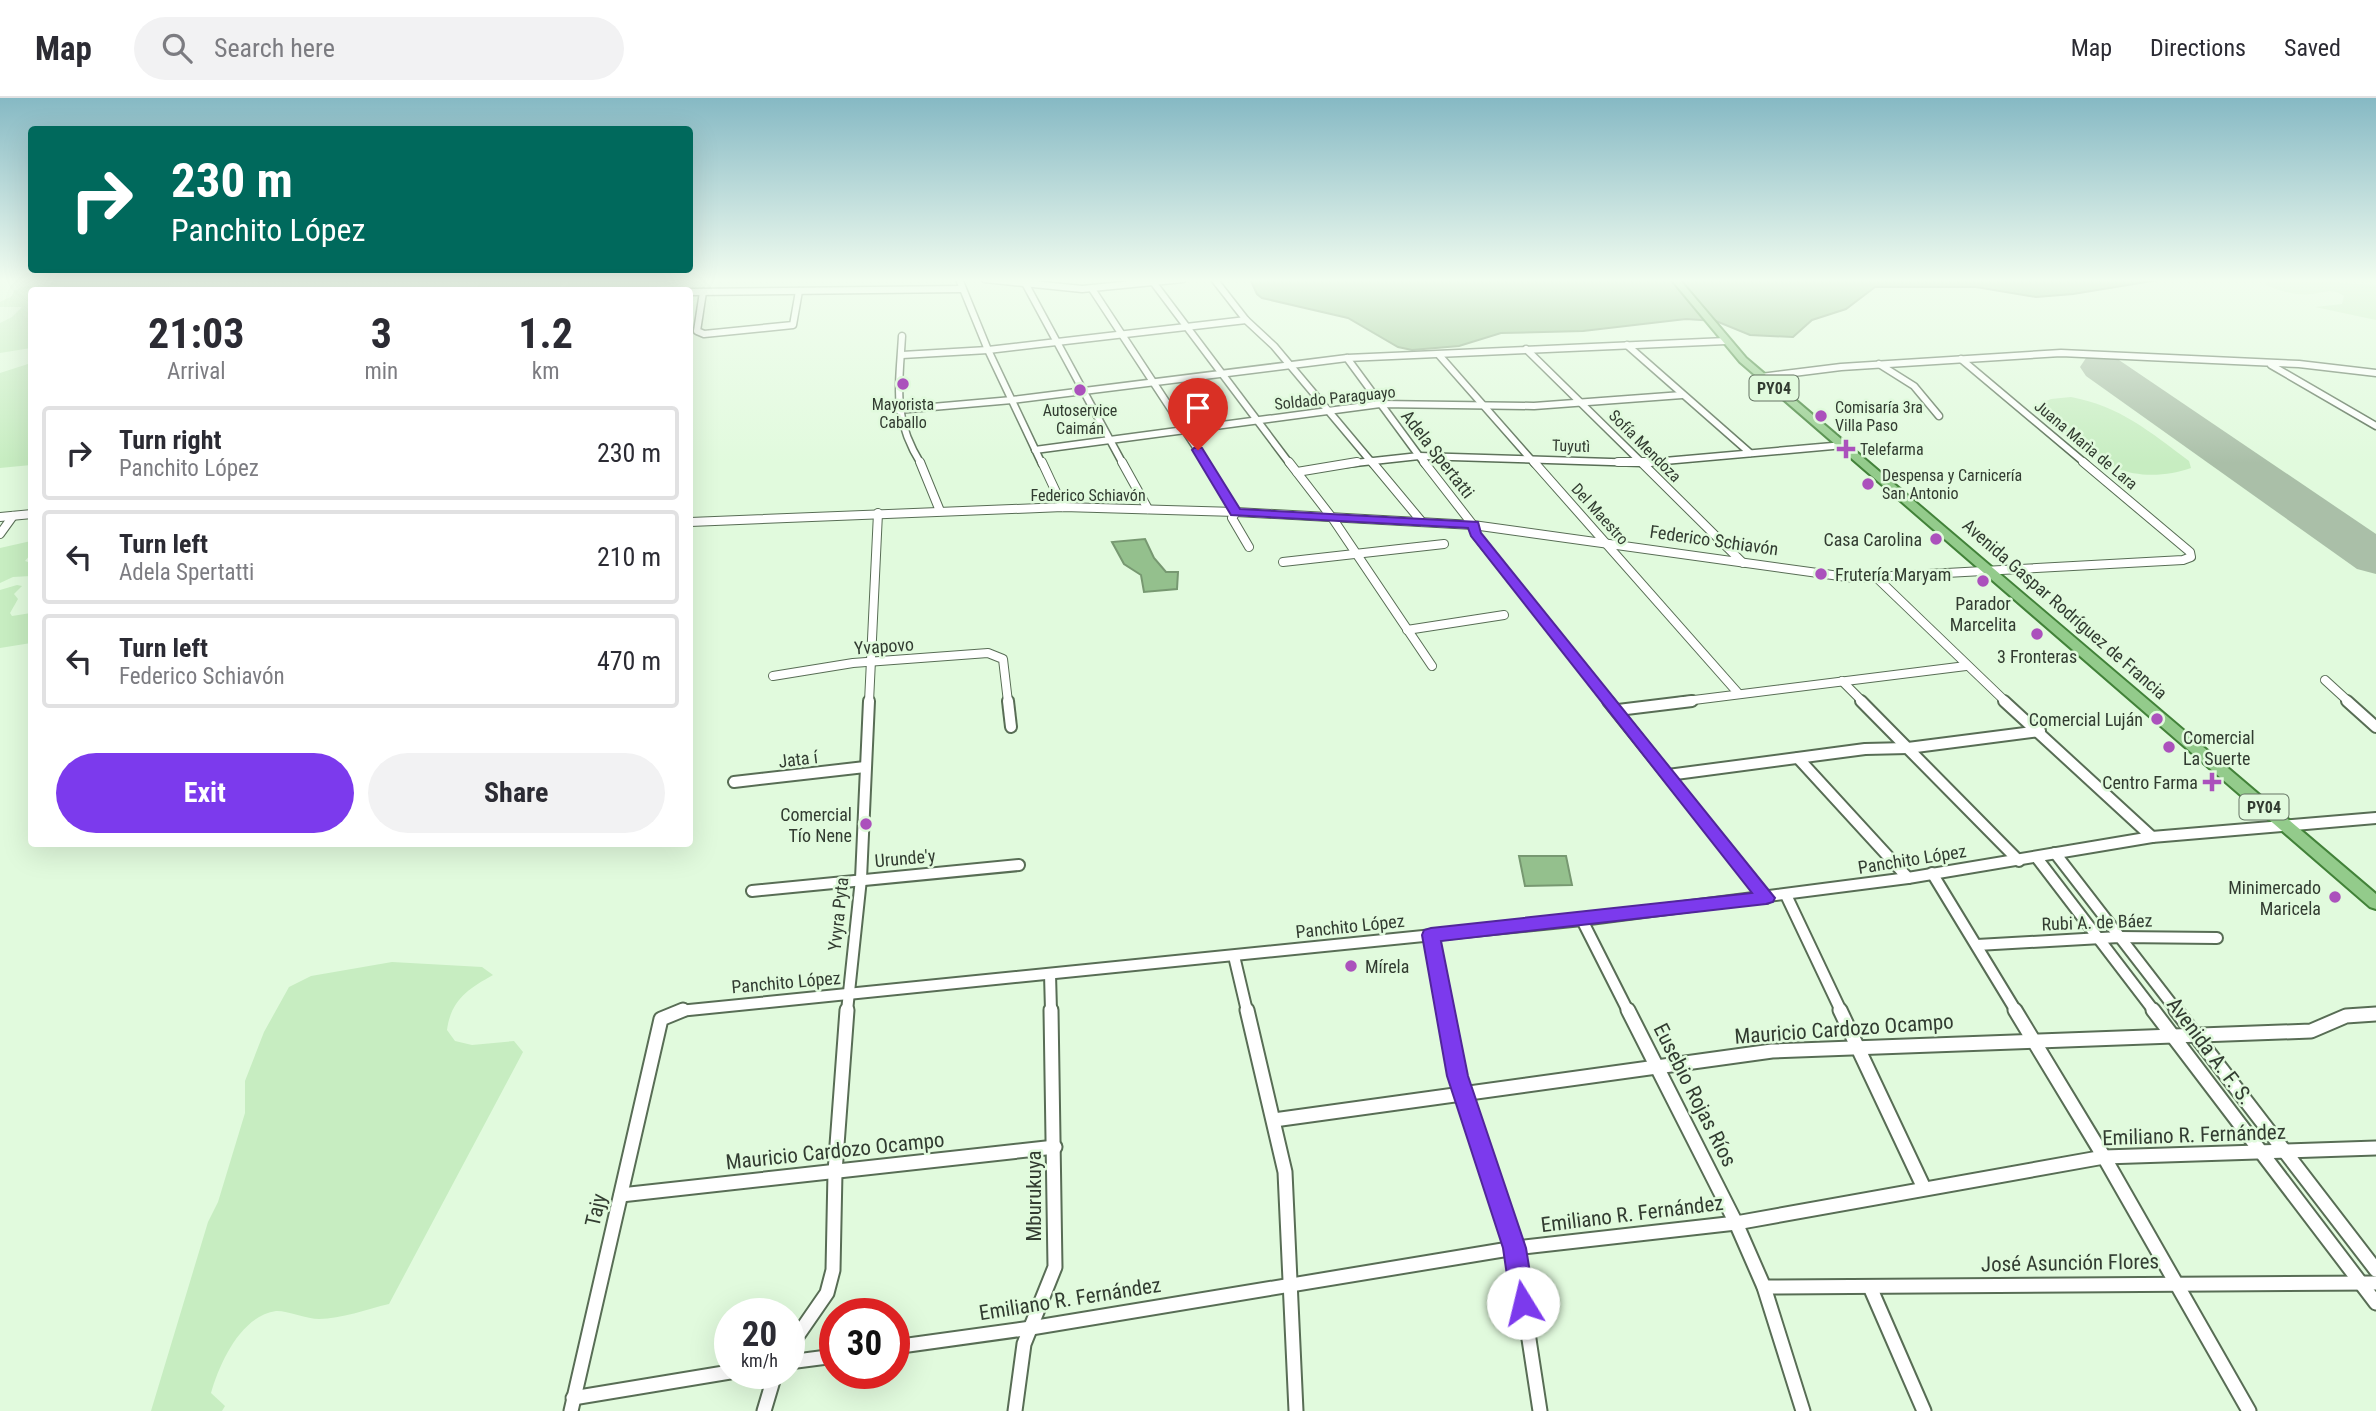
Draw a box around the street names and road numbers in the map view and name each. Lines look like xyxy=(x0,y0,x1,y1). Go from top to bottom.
road number: PY04 xyxy=(1750,376,1798,400)
street label: Soldado Paraguayo xyxy=(1274,382,1396,414)
street label: Juana Marìa de Lara xyxy=(2031,396,2141,494)
street label: Adela Spertatti xyxy=(1397,406,1479,502)
street label: Sofía Mendoza xyxy=(1605,406,1685,486)
street label: Tuyutì xyxy=(1552,436,1590,456)
street label: Del Maestro xyxy=(1568,479,1632,549)
street label: Federico Schiavón xyxy=(1030,486,1146,505)
street label: Avenida Gaspar Rodríguez de Francia xyxy=(1959,515,2171,703)
street label: Federico Schiavón xyxy=(1648,521,1780,559)
street label: Yvapovo xyxy=(853,633,915,659)
street label: Jata í xyxy=(777,746,820,772)
road number: PY04 xyxy=(2240,794,2288,820)
street label: Panchito López xyxy=(1856,840,1968,878)
street label: Urunde'y xyxy=(874,845,937,871)
street label: Yvyra Pyta xyxy=(824,876,852,952)
street label: Panchito López xyxy=(1294,910,1406,942)
street label: Rubi A. de Báez xyxy=(2041,910,2153,934)
street label: Panchito López xyxy=(731,967,842,997)
street label: Avenida A. F. S. xyxy=(2162,993,2258,1109)
street label: Mauricio Cardozo Ocampo xyxy=(1734,1009,1954,1049)
street label: Eusebio Rojas Ríos xyxy=(1649,1019,1741,1171)
street label: Emiliano R. Fernández xyxy=(2102,1120,2286,1150)
street label: Mauricio Cardozo Ocampo xyxy=(725,1128,945,1174)
street label: Mburukuya xyxy=(1022,1150,1046,1242)
street label: Tajy xyxy=(581,1191,611,1229)
street label: Emiliano R. Fernández xyxy=(1539,1191,1725,1237)
street label: José Asunción Flores xyxy=(1981,1249,2159,1277)
street label: Emiliano R. Fernández xyxy=(977,1273,1163,1325)

